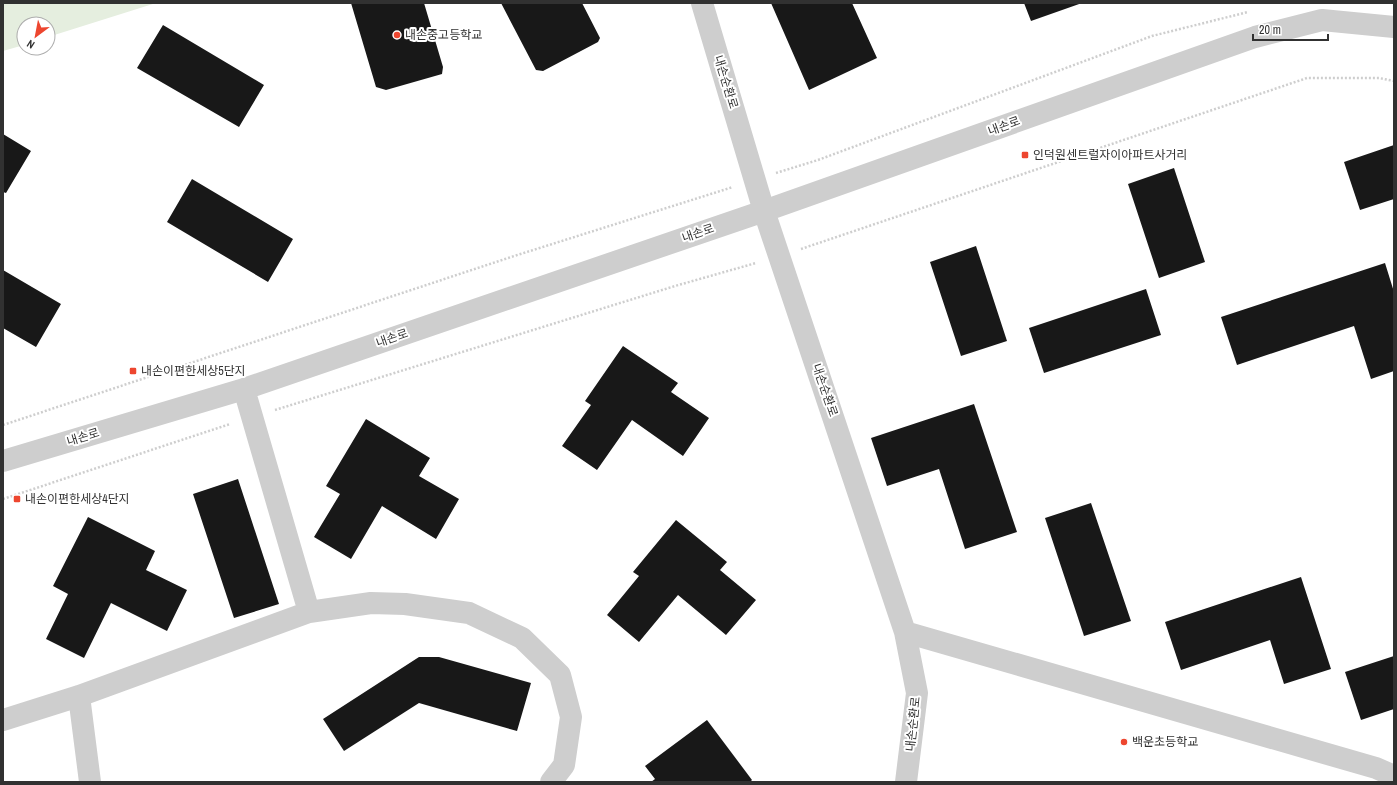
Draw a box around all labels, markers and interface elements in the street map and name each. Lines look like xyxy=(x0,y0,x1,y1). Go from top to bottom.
north arrow xyxy=(16,16,56,56)
scale bar xyxy=(1253,16,1328,42)
text: 20 m xyxy=(1259,22,1281,38)
place label: 내손중고등학교 xyxy=(405,27,482,43)
marker: 내손중고등학교 xyxy=(392,30,402,40)
text: N xyxy=(24,37,37,52)
street label: 내손순환로 xyxy=(710,53,742,111)
street label: 내손로 xyxy=(986,113,1022,139)
place label: 인덕원센트럴자이아파트사거리 xyxy=(1033,147,1188,163)
marker: 인덕원센트럴자이아파트사거리 xyxy=(1020,150,1030,160)
street label: 내손로 xyxy=(680,220,716,246)
street label: 내손로 xyxy=(374,325,410,351)
street label: 내손순환로 xyxy=(808,361,842,419)
place label: 내손이편한세상5단지 xyxy=(141,363,246,379)
marker: 내손이편한세상5단지 xyxy=(128,366,138,376)
street label: 내손로 xyxy=(65,425,101,449)
place label: 내손이편한세상4단지 xyxy=(25,491,130,507)
marker: 내손이편한세상4단지 xyxy=(12,494,22,504)
street label: 내손순환로 xyxy=(902,696,924,752)
place label: 백운초등학교 xyxy=(1132,734,1198,750)
marker: 백운초등학교 xyxy=(1119,737,1129,747)

